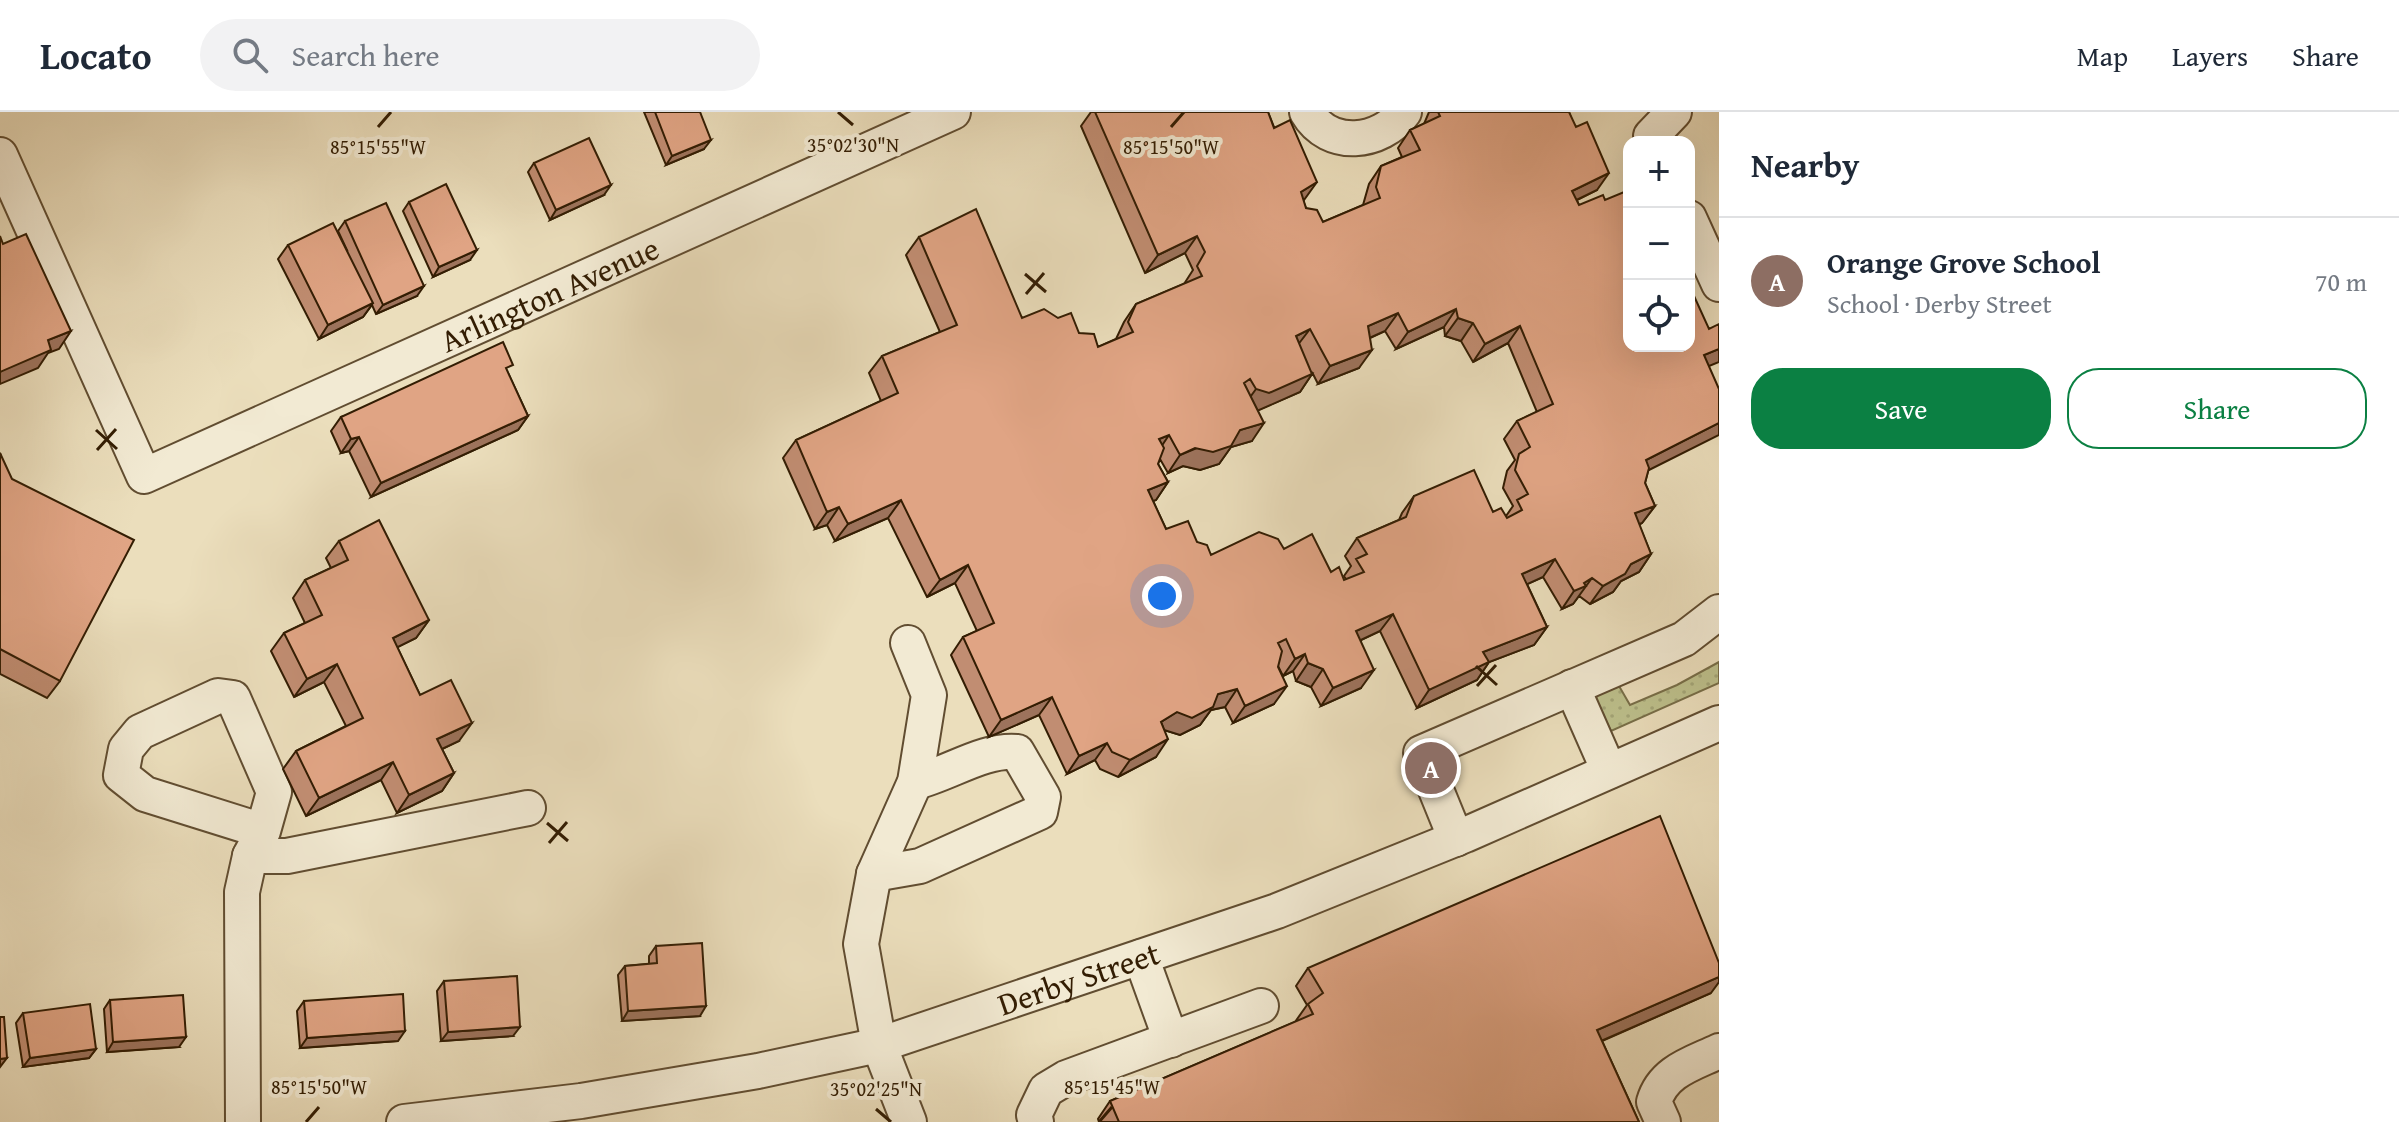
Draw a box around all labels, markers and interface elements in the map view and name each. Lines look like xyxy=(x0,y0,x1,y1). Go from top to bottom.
search box xyxy=(200,19,760,91)
text: Locato xyxy=(40,27,152,83)
icon: search xyxy=(228,33,272,77)
text: Search here xyxy=(292,33,440,77)
text: Map xyxy=(2077,35,2128,76)
text: Layers xyxy=(2172,35,2248,76)
text: Share xyxy=(2292,35,2359,76)
text: 35°02'30"N xyxy=(807,130,899,159)
text: 85°15'55"W xyxy=(330,132,426,161)
text: 85°15'50"W xyxy=(1123,132,1219,161)
map controls xyxy=(1623,136,1695,352)
button: + xyxy=(1623,136,1695,208)
text: Nearby xyxy=(1751,140,1860,189)
button: − xyxy=(1623,208,1695,280)
street label: Arlington Avenue xyxy=(432,224,666,363)
text: Orange Grove School xyxy=(1827,240,2101,284)
text: A xyxy=(1769,262,1785,301)
text: 70 m xyxy=(2315,262,2367,301)
button: locate xyxy=(1623,280,1695,352)
text: School · Derby Street xyxy=(1827,284,2052,323)
button: Save xyxy=(1751,368,2051,449)
button: Share xyxy=(2067,368,2367,449)
your location xyxy=(1142,576,1182,616)
pin: A xyxy=(1405,738,1457,798)
street label: Derby Street xyxy=(991,929,1166,1027)
text: 85°15'50"W xyxy=(271,1072,367,1101)
text: 85°15'45"W xyxy=(1064,1072,1160,1101)
text: 35°02'25"N xyxy=(830,1074,922,1103)

